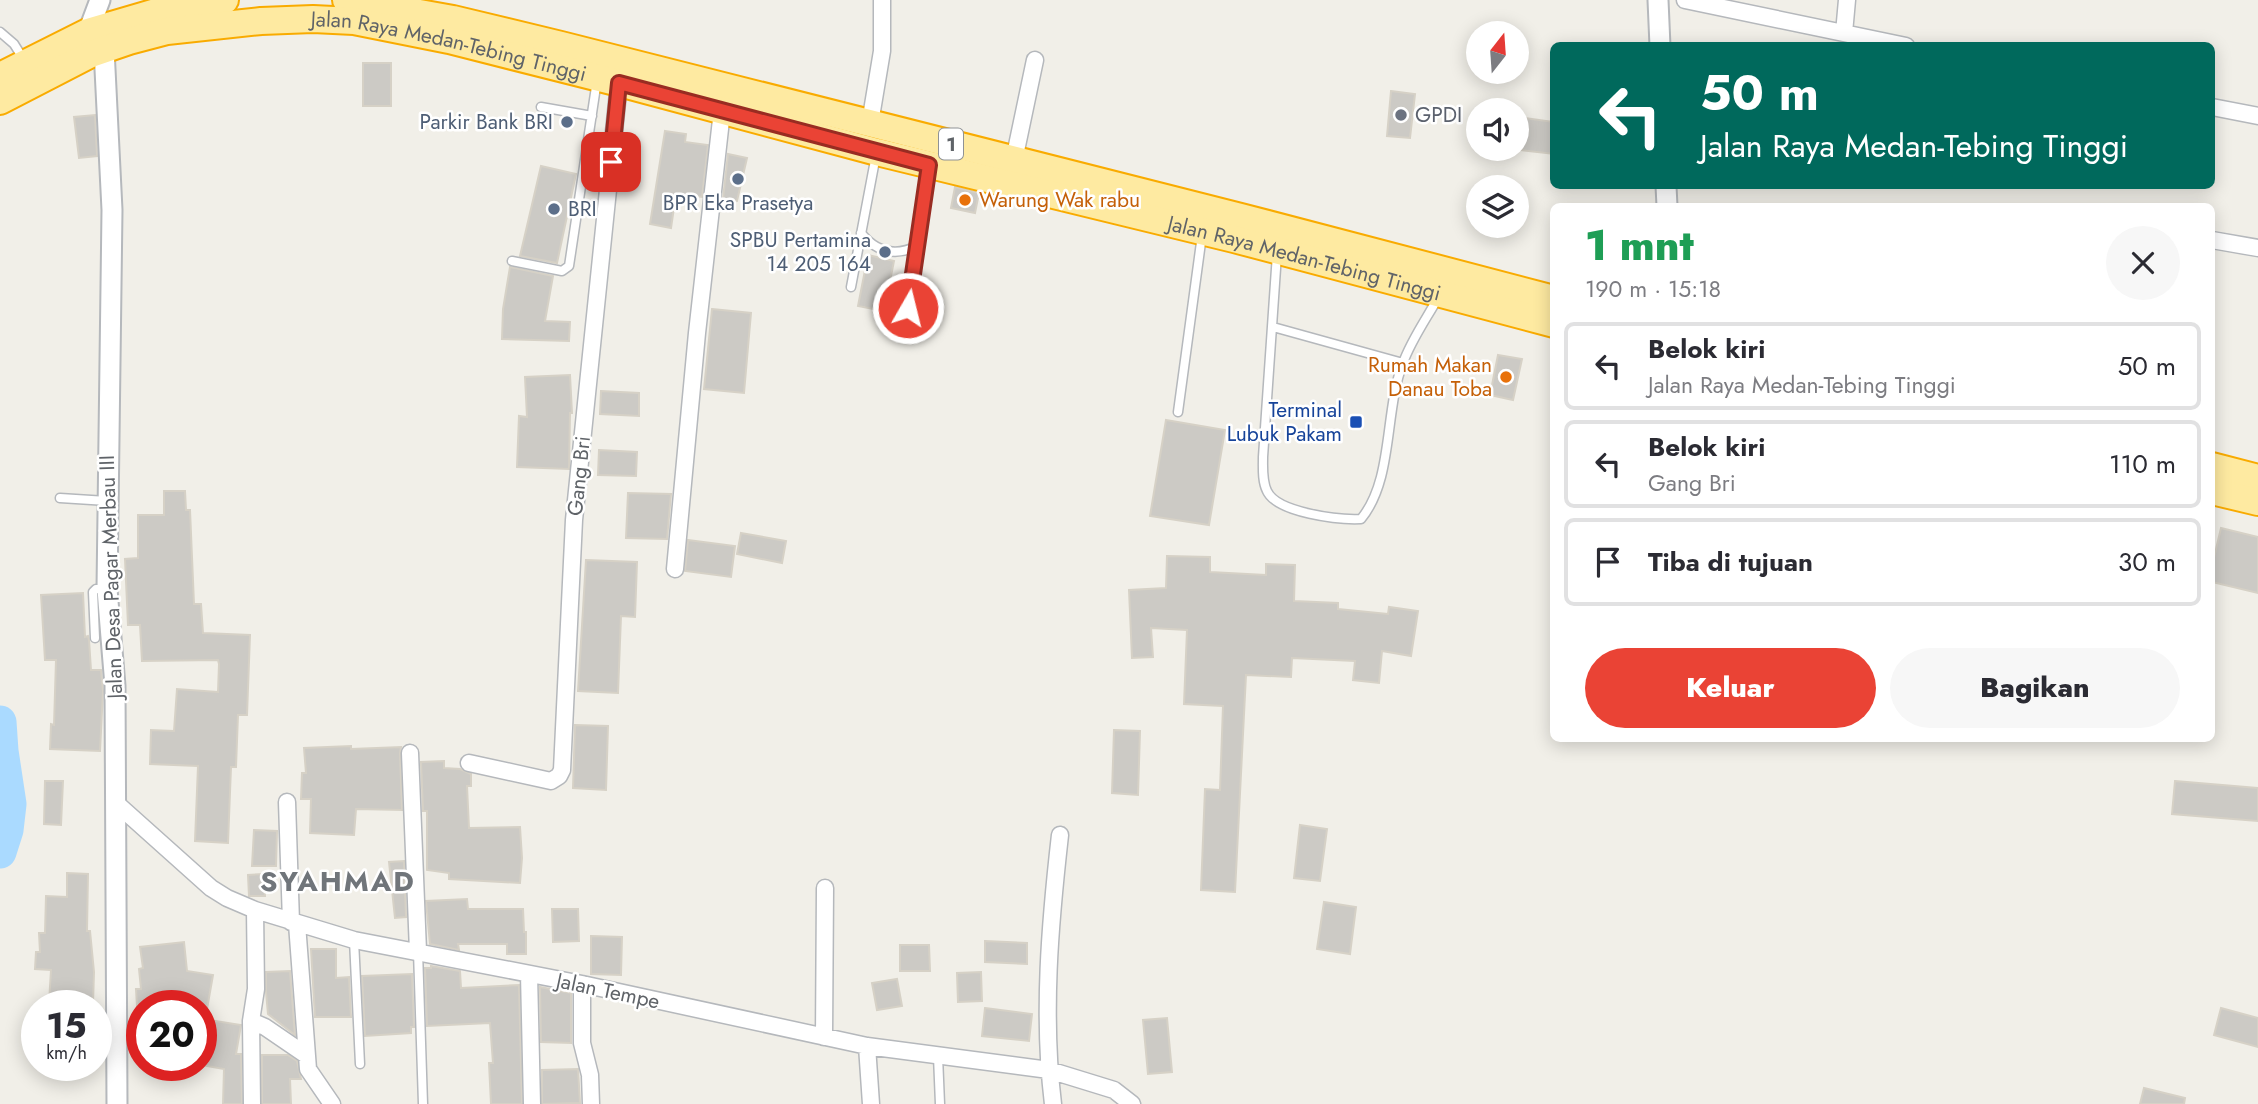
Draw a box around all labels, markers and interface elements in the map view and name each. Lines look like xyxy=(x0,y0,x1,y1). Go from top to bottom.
street label: Jalan Raya Medan-Tebing Tinggi xyxy=(307,4,590,89)
north arrow xyxy=(1466,21,1530,84)
map controls xyxy=(1466,21,1529,238)
text: 50 m xyxy=(1700,58,1819,128)
icon: left xyxy=(1585,70,1676,161)
button: sound xyxy=(1466,98,1529,161)
place label: GPDI xyxy=(1415,100,1462,130)
place label: Parkir Bank BRI xyxy=(420,107,553,137)
marker: GPDI xyxy=(1393,107,1409,123)
marker: Parkir Bank BRI xyxy=(559,114,575,130)
text: Jalan Raya Medan-Tebing Tinggi xyxy=(1700,123,2128,169)
road number: 1 xyxy=(939,128,963,160)
pin xyxy=(581,132,641,192)
icon: arrive xyxy=(592,143,630,181)
marker: BPR Eka Prasetya xyxy=(730,171,746,187)
button: layers xyxy=(1466,175,1529,238)
place label: Warung Wak rabu xyxy=(979,185,1140,215)
place label: BPR Eka Prasetya xyxy=(663,188,813,218)
marker: Warung Wak rabu xyxy=(957,192,973,208)
place label: BRI xyxy=(568,194,597,224)
marker: BRI xyxy=(546,201,562,217)
street label: Jalan Raya Medan-Tebing Tinggi xyxy=(1162,208,1444,308)
text: 1 mnt xyxy=(1585,215,1694,276)
place label: SPBU Pertamina 14 205 164 xyxy=(730,225,871,279)
button: close xyxy=(2106,226,2180,300)
marker: SPBU Pertamina 14 205 164 xyxy=(877,244,893,260)
position arrow xyxy=(871,271,945,345)
text: 190 m · 15:18 xyxy=(1585,272,1721,306)
text: Belok kiri xyxy=(1648,330,1765,368)
icon: left xyxy=(1589,347,1627,385)
text: 50 m xyxy=(2118,347,2176,385)
place label: Rumah Makan Danau Toba xyxy=(1368,350,1492,404)
text: Jalan Raya Medan-Tebing Tinggi xyxy=(1648,368,1956,402)
marker: Rumah Makan Danau Toba xyxy=(1498,369,1514,385)
place label: Terminal Lubuk Pakam xyxy=(1227,395,1342,449)
marker: Terminal Lubuk Pakam xyxy=(1348,414,1364,430)
text: Belok kiri xyxy=(1648,428,1765,466)
street label: Gang Bri xyxy=(560,435,598,517)
icon: left xyxy=(1589,445,1627,483)
text: 110 m xyxy=(2109,445,2176,483)
street label: Jalan Desa Pagar Merbau III xyxy=(92,455,130,702)
text: Gang Bri xyxy=(1648,466,1736,500)
icon: arrive xyxy=(1589,543,1627,581)
text: Tiba di tujuan xyxy=(1648,543,1813,581)
text: 30 m xyxy=(2118,543,2176,581)
button: Keluar xyxy=(1585,648,1876,728)
button: Bagikan xyxy=(1890,648,2180,728)
district label: SYAHMAD xyxy=(260,861,416,902)
street label: Jalan Tempe xyxy=(551,965,663,1017)
speed limit sign: 20 xyxy=(126,990,217,1081)
text: 15 xyxy=(46,1001,87,1051)
text: km/h xyxy=(46,1040,87,1066)

